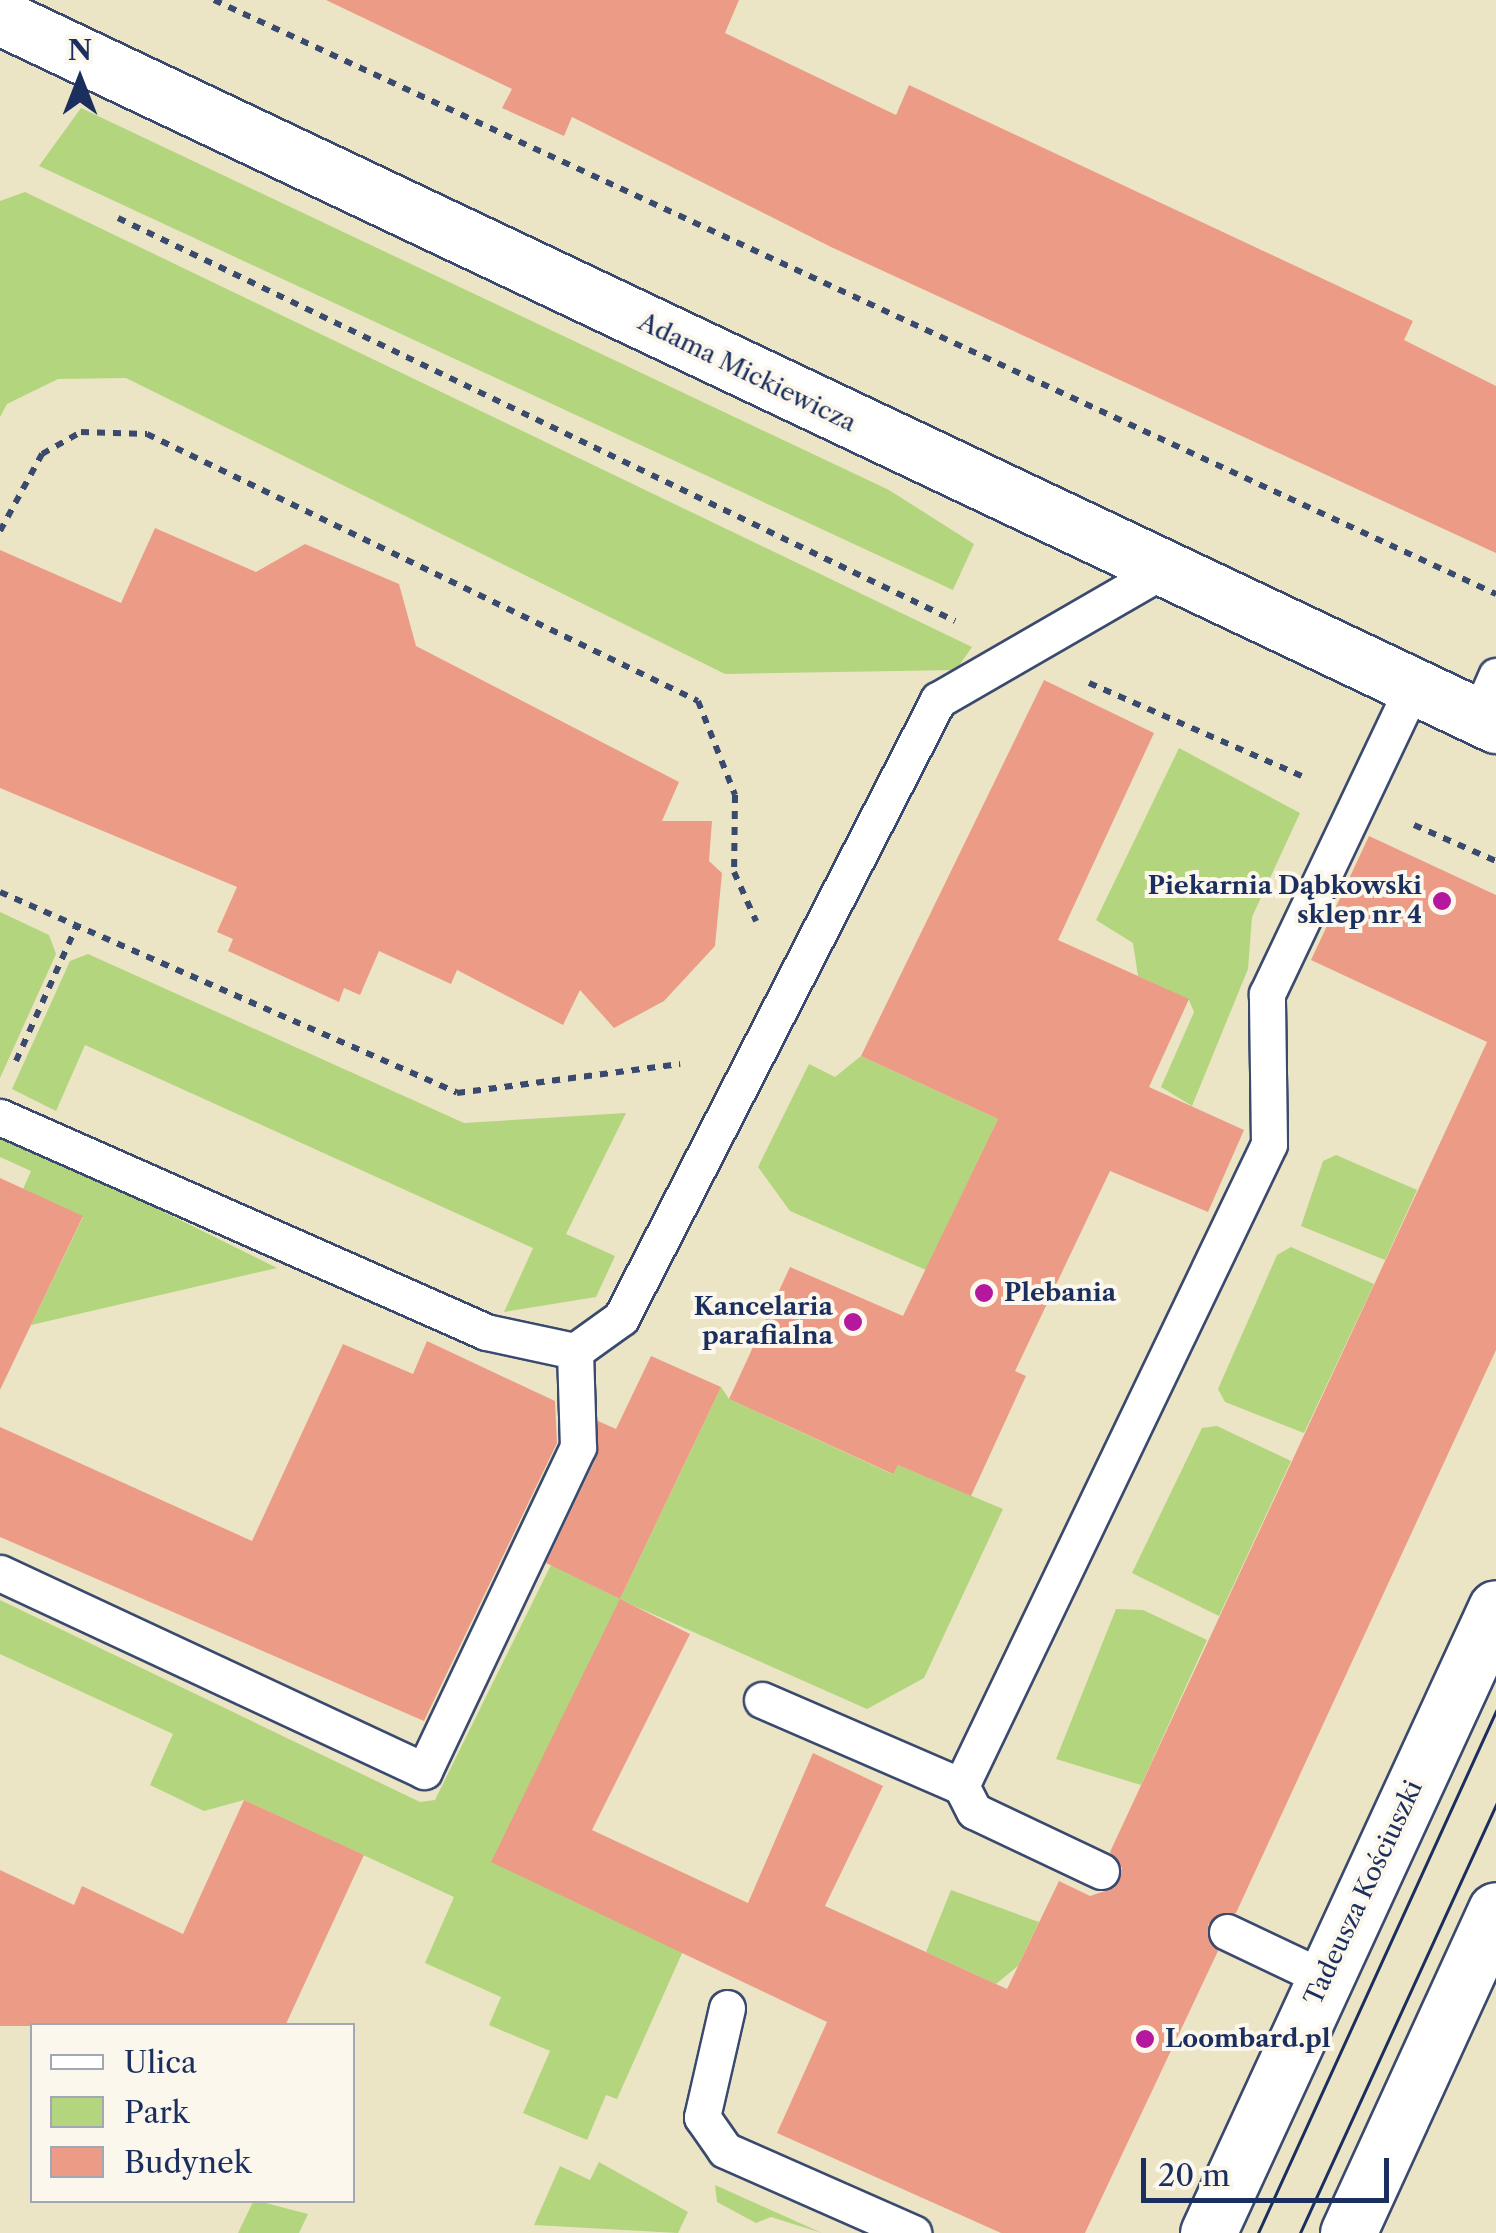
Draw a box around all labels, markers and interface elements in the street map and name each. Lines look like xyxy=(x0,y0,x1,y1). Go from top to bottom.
north arrow xyxy=(30,30,130,130)
text: N xyxy=(68,33,92,67)
street label: Adama Mickiewicza xyxy=(633,307,861,439)
place label: Piekarnia Dąbkowski sklep nr 4 xyxy=(1147,872,1422,931)
marker: Piekarnia Dąbkowski sklep nr 4 xyxy=(1431,890,1453,912)
place label: Plebania xyxy=(1004,1278,1116,1308)
marker: Plebania xyxy=(973,1282,995,1304)
place label: Kancelaria parafialna xyxy=(694,1293,833,1352)
marker: Kancelaria parafialna xyxy=(842,1311,864,1333)
street label: Tadeusza Kościuszki xyxy=(1299,1776,1429,2010)
legend xyxy=(30,2023,355,2203)
place label: Loombard.pl xyxy=(1165,2024,1331,2054)
marker: Loombard.pl xyxy=(1134,2028,1156,2050)
text: Ulica xyxy=(124,2044,197,2081)
text: Park xyxy=(124,2094,189,2131)
scale bar xyxy=(1146,2138,1394,2200)
text: Budynek xyxy=(124,2144,251,2181)
text: 20 m xyxy=(1158,2157,1230,2194)

